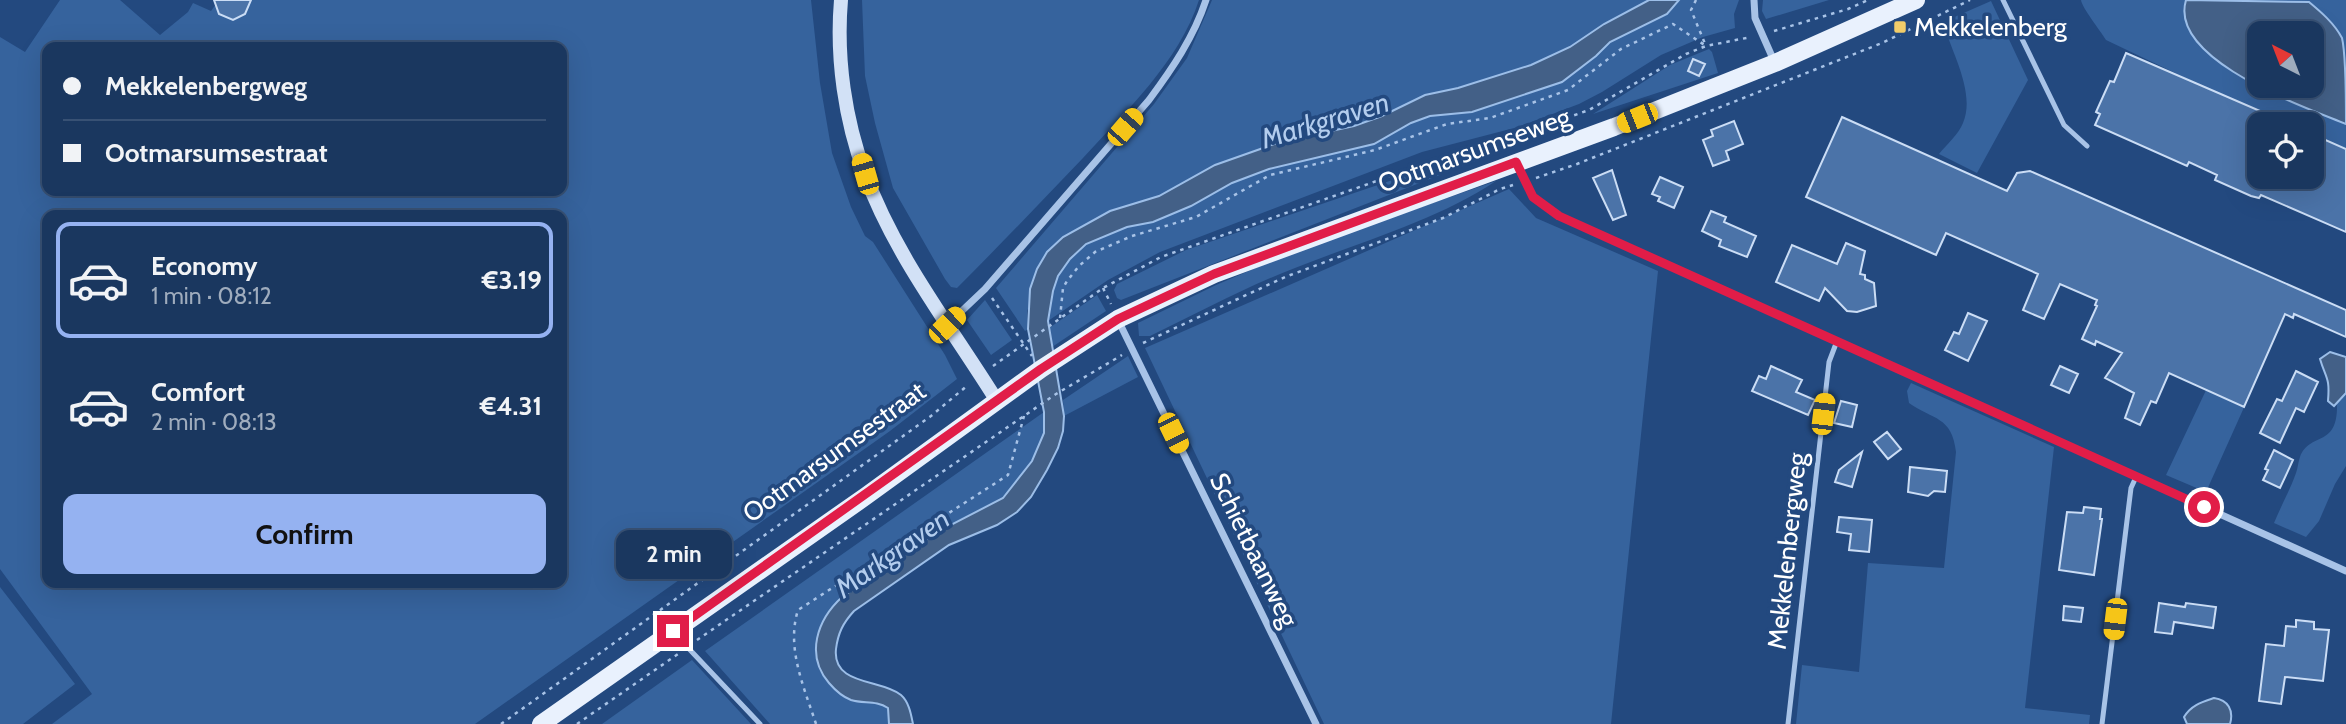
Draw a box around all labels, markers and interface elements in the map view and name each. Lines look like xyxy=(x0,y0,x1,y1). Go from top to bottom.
place label: Mekkelenberg xyxy=(1914,11,2068,43)
marker: Mekkelenberg xyxy=(1892,19,1908,35)
north arrow xyxy=(2247,21,2324,98)
map controls xyxy=(2247,21,2324,189)
text: Mekkelenbergweg xyxy=(105,70,307,102)
water label: Markgraven xyxy=(1256,84,1393,156)
street label: Ootmarsumseweg xyxy=(1373,100,1576,200)
car xyxy=(1614,100,1661,136)
car xyxy=(1104,104,1147,150)
button: locate xyxy=(2247,112,2324,189)
text: Ootmarsumsestraat xyxy=(105,137,328,169)
car xyxy=(850,151,881,197)
icon: car xyxy=(67,249,130,312)
text: Economy xyxy=(151,250,257,282)
text: €3.19 xyxy=(482,264,542,296)
text: 1 min · 08:12 xyxy=(151,282,272,310)
car xyxy=(925,303,970,347)
icon: car xyxy=(67,375,130,438)
street label: Ootmarsumsestraat xyxy=(736,375,932,529)
text: Comfort xyxy=(151,376,245,408)
text: €4.31 xyxy=(480,390,542,422)
car xyxy=(1811,392,1836,436)
text: 2 min · 08:13 xyxy=(151,408,277,436)
car xyxy=(1155,410,1192,456)
street label: Mekkelenbergweg xyxy=(1761,450,1813,651)
street label: Schietbaanweg xyxy=(1203,468,1306,633)
route start xyxy=(2188,491,2220,523)
button: Confirm xyxy=(63,494,546,574)
water label: Markgraven xyxy=(827,501,956,605)
callout: 2 min xyxy=(615,530,731,578)
text: 2 min xyxy=(646,540,702,568)
car xyxy=(2103,597,2128,641)
route end xyxy=(657,615,689,647)

